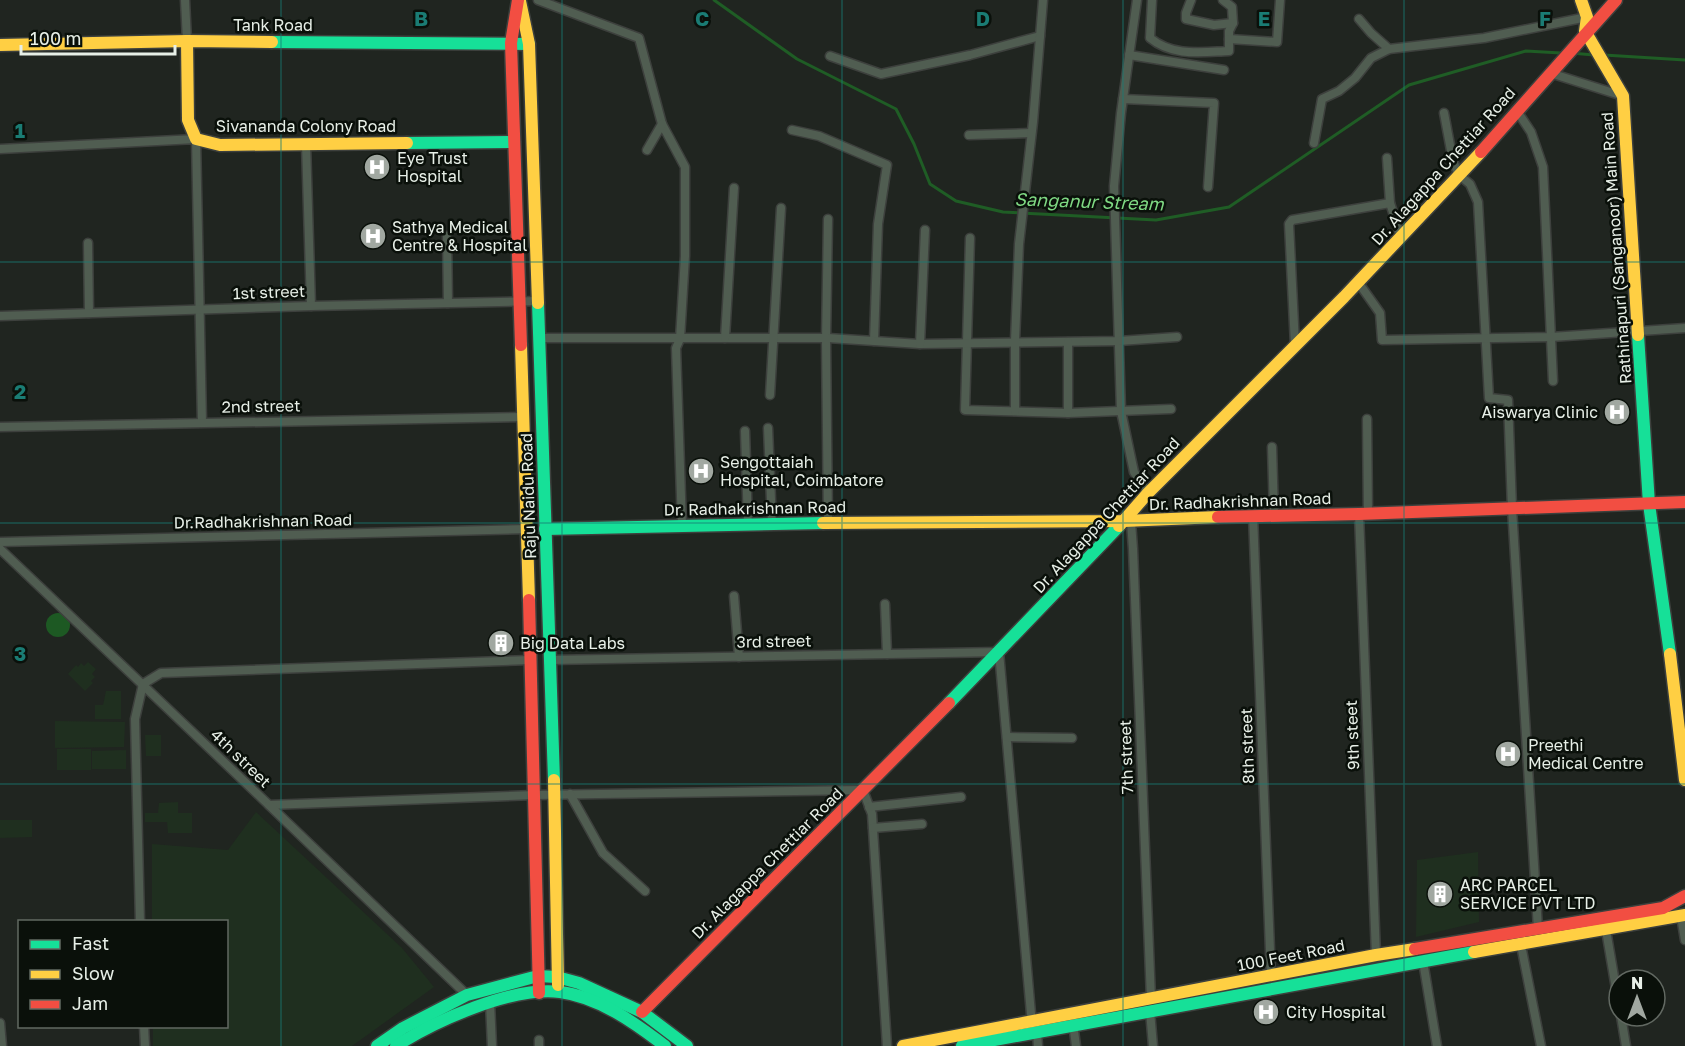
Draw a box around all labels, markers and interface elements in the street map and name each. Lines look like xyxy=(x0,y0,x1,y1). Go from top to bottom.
text: B xyxy=(414,6,428,30)
text: C xyxy=(695,6,709,30)
text: D xyxy=(976,6,990,30)
text: E xyxy=(1258,6,1270,30)
text: F xyxy=(1539,6,1551,30)
street label: Tank Road xyxy=(233,15,313,35)
scale bar xyxy=(21,18,176,56)
text: 100 m xyxy=(30,27,81,49)
street label: Dr. Alagappa Chettiar Road xyxy=(1367,83,1519,249)
street label: Rathinapuri (Sanganoor) Main Road xyxy=(1597,111,1635,385)
street label: Sivananda Colony Road xyxy=(216,116,396,136)
text: 1 xyxy=(15,118,25,142)
place label: Eye Trust Hospital xyxy=(397,148,468,186)
hospital icon: Eye Trust Hospital xyxy=(362,152,392,182)
water label: Sanganur Stream xyxy=(1014,187,1165,215)
place label: Sathya Medical Centre & Hospital xyxy=(392,217,527,255)
hospital icon: Sathya Medical Centre & Hospital xyxy=(358,221,388,251)
street label: 1st street xyxy=(232,281,306,303)
text: 2 xyxy=(14,379,26,403)
street label: 2nd street xyxy=(221,395,301,417)
hospital icon: Aiswarya Clinic xyxy=(1602,397,1632,427)
place label: Aiswarya Clinic xyxy=(1481,402,1598,422)
street label: Raju Naidu Road xyxy=(516,433,540,559)
street label: Dr. Alagappa Chettiar Road xyxy=(1028,433,1184,597)
place label: Sengottaiah Hospital, Coimbatore xyxy=(720,452,884,490)
hospital icon: Sengottaiah Hospital, Coimbatore xyxy=(686,456,716,486)
street label: Dr. Radhakrishnan Road xyxy=(1148,488,1332,514)
street label: Dr. Radhakrishnan Road xyxy=(664,496,846,520)
street label: Dr.Radhakrishnan Road xyxy=(174,509,352,533)
building icon: Big Data Labs xyxy=(486,628,516,658)
street label: 3rd street xyxy=(736,630,812,652)
place label: Big Data Labs xyxy=(520,633,625,653)
text: 3 xyxy=(14,641,26,665)
street label: 9th steet xyxy=(1341,700,1363,770)
street label: 8th street xyxy=(1236,708,1258,784)
street label: 7th street xyxy=(1115,719,1137,795)
street label: 4th street xyxy=(207,724,275,792)
place label: Preethi Medical Centre xyxy=(1528,735,1644,773)
hospital icon: Preethi Medical Centre xyxy=(1493,739,1523,769)
street label: Dr. Alagappa Chettiar Road xyxy=(687,783,847,943)
place label: ARC PARCEL SERVICE PVT LTD xyxy=(1460,875,1595,913)
building icon: ARC PARCEL SERVICE PVT LTD xyxy=(1425,879,1455,909)
legend xyxy=(18,920,228,1028)
text: Fast xyxy=(72,932,109,954)
street label: 100 Feet Road xyxy=(1236,935,1346,975)
text: Slow xyxy=(72,962,115,984)
north arrow xyxy=(1607,968,1667,1028)
text: N xyxy=(1631,973,1643,993)
text: Jam xyxy=(72,992,108,1014)
hospital icon: City Hospital xyxy=(1251,997,1281,1027)
place label: City Hospital xyxy=(1286,1002,1386,1022)

